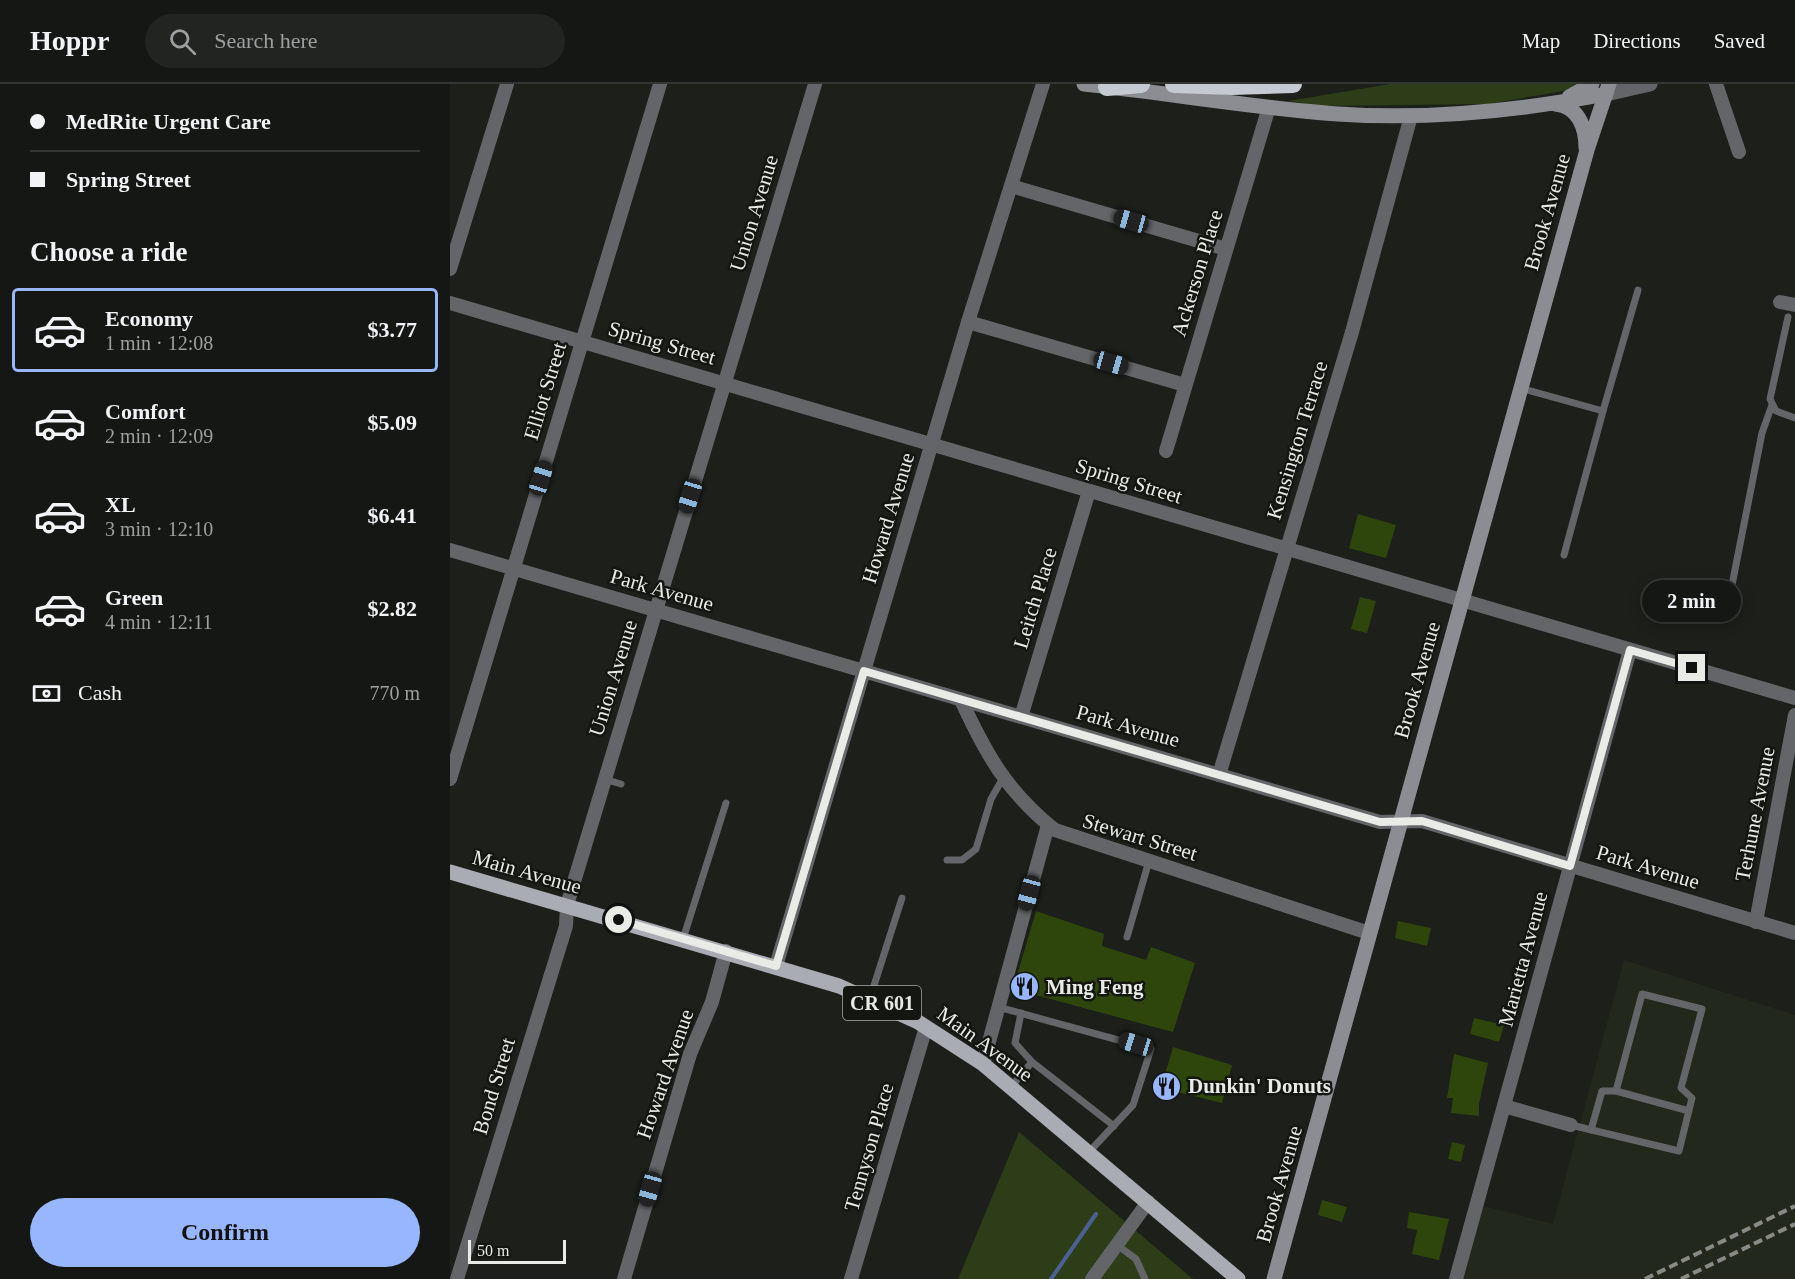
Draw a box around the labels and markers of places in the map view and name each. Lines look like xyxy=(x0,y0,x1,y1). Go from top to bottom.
restaurant icon: Ming Feng xyxy=(1009,971,1041,1003)
place label: Ming Feng xyxy=(1046,975,1144,999)
restaurant icon: Dunkin' Donuts xyxy=(1151,1070,1183,1102)
place label: Dunkin' Donuts xyxy=(1188,1074,1331,1098)

